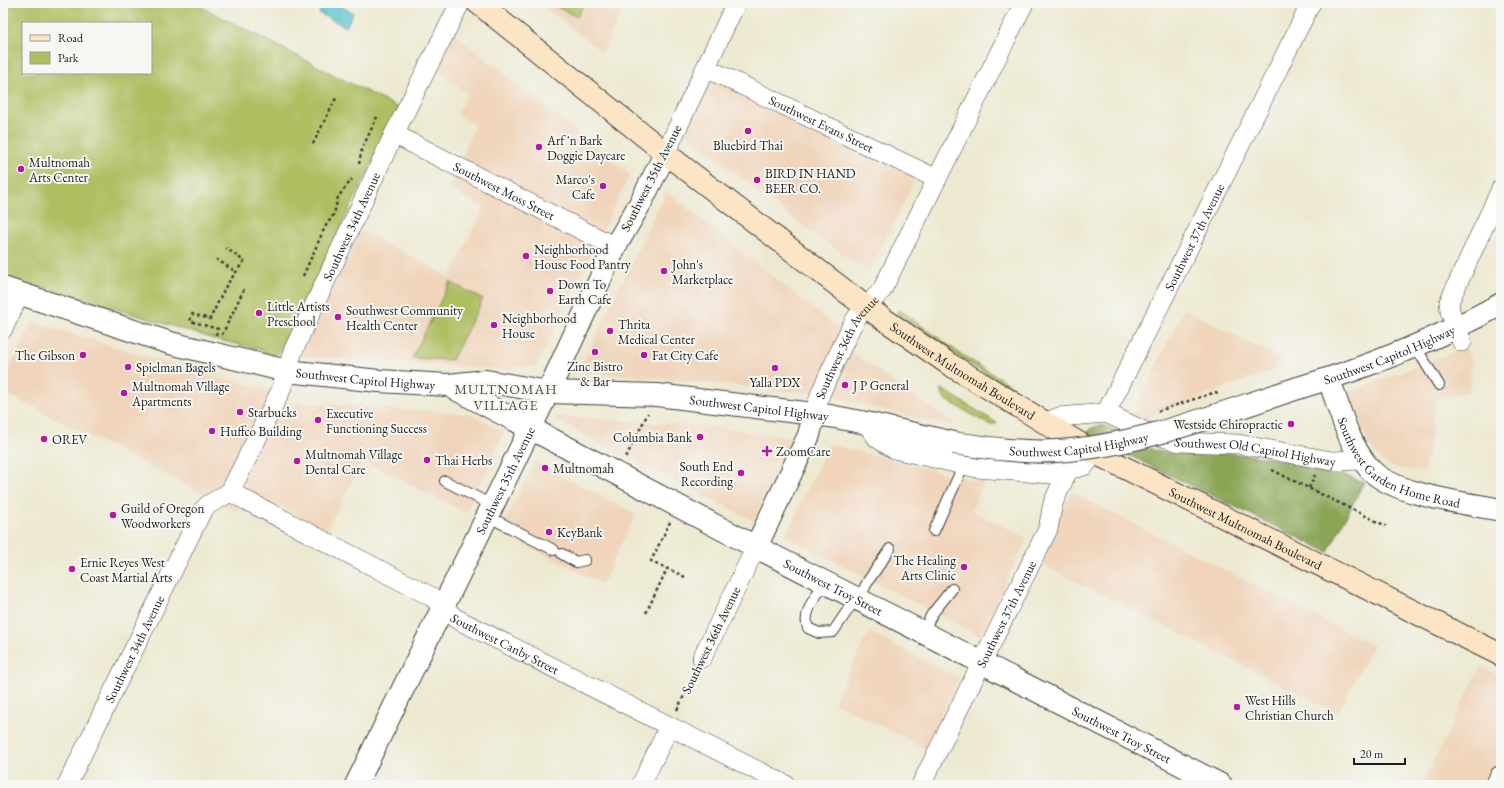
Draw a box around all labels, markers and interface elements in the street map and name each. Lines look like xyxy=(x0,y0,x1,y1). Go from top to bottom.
legend xyxy=(22,22,152,74)
text: Road xyxy=(58,30,84,46)
text: Park xyxy=(58,50,79,66)
street label: Southwest Evans Street xyxy=(766,91,877,156)
street label: Southwest 35th Avenue xyxy=(617,122,685,234)
marker: Bluebird Thai xyxy=(743,126,753,136)
place label: Arf 'n Bark Doggie Daycare xyxy=(546,132,625,164)
place label: Bluebird Thai xyxy=(713,137,783,154)
marker: Arf 'n Bark Doggie Daycare xyxy=(534,142,544,152)
place label: Multnomah Arts Center xyxy=(28,154,90,186)
street label: Southwest Moss Street xyxy=(451,157,558,223)
marker: Multnomah Arts Center xyxy=(16,164,26,174)
place label: BIRD IN HAND BEER CO. xyxy=(765,165,856,197)
street label: Southwest 34th Avenue xyxy=(319,169,384,283)
place label: Marco's Cafe xyxy=(556,171,595,203)
marker: BIRD IN HAND BEER CO. xyxy=(752,175,762,185)
street label: Southwest 37th Avenue xyxy=(1160,180,1228,293)
marker: Marco's Cafe xyxy=(598,181,608,191)
place label: Neighborhood House Food Pantry xyxy=(534,241,631,273)
marker: Neighborhood House Food Pantry xyxy=(521,251,531,261)
place label: John's Marketplace xyxy=(671,256,733,288)
marker: John's Marketplace xyxy=(659,266,669,276)
place label: Down To Earth Cafe xyxy=(558,276,611,308)
marker: Down To Earth Cafe xyxy=(545,286,555,296)
street label: Southwest 36th Avenue xyxy=(811,291,882,401)
place label: Little Artists Preschool xyxy=(267,298,330,330)
place label: Southwest Community Health Center xyxy=(346,302,463,334)
marker: Little Artists Preschool xyxy=(254,308,264,318)
place label: Neighborhood House xyxy=(502,310,577,342)
marker: Southwest Community Health Center xyxy=(333,312,343,322)
place label: Thrita Medical Center xyxy=(618,316,695,348)
street label: Southwest Multnomah Boulevard xyxy=(887,318,1039,423)
marker: Neighborhood House xyxy=(489,320,499,330)
street label: Southwest Capitol Highway xyxy=(1321,321,1458,388)
marker: Thrita Medical Center xyxy=(605,326,615,336)
place label: The Gibson xyxy=(15,347,75,364)
marker: Zinc Bistro & Bar xyxy=(590,347,600,357)
place label: Fat City Cafe xyxy=(652,347,718,364)
marker: The Gibson xyxy=(78,350,88,360)
marker: Fat City Cafe xyxy=(639,350,649,360)
place label: Zinc Bistro & Bar xyxy=(567,358,623,390)
place label: Spielman Bagels xyxy=(136,359,216,376)
marker: Spielman Bagels xyxy=(123,362,133,372)
marker: Yalla PDX xyxy=(770,363,780,373)
street label: Southwest Capitol Highway xyxy=(295,364,436,393)
place label: Yalla PDX xyxy=(749,374,801,391)
place label: J P General xyxy=(852,377,909,394)
place label: Multnomah Village Apartments xyxy=(131,378,229,410)
district label: MULTNOMAH VILLAGE xyxy=(454,380,558,414)
marker: J P General xyxy=(840,380,850,390)
marker: Multnomah Village Apartments xyxy=(119,388,129,398)
street label: Southwest Capitol Highway xyxy=(689,391,830,424)
place label: Starbucks xyxy=(248,404,297,421)
place label: Executive Functioning Success xyxy=(326,405,427,437)
marker: Starbucks xyxy=(235,407,245,417)
marker: Executive Functioning Success xyxy=(313,415,323,425)
street label: Southwest Garden Home Road xyxy=(1334,415,1462,511)
place label: Westside Chiropractic xyxy=(1173,416,1283,433)
marker: Westside Chiropractic xyxy=(1286,419,1296,429)
place label: Huffco Building xyxy=(220,423,302,440)
street label: Southwest 35th Avenue xyxy=(471,424,538,537)
marker: Huffco Building xyxy=(207,426,217,436)
street label: Southwest Capitol Highway xyxy=(1009,427,1151,460)
place label: Columbia Bank xyxy=(613,429,693,446)
place label: OREV xyxy=(52,431,88,448)
marker: Columbia Bank xyxy=(695,432,705,442)
street label: Southwest Old Capitol Highway xyxy=(1172,433,1336,470)
marker: OREV xyxy=(39,434,49,444)
place label: ZoomCare xyxy=(776,443,831,460)
marker: ZoomCare xyxy=(761,445,773,457)
place label: Multnomah Village Dental Care xyxy=(305,446,402,478)
place label: Thai Herbs xyxy=(435,452,492,469)
marker: Thai Herbs xyxy=(422,455,432,465)
marker: Multnomah Village Dental Care xyxy=(292,456,302,466)
place label: South End Recording xyxy=(680,458,733,490)
place label: Multnomah xyxy=(553,460,614,477)
marker: Multnomah xyxy=(540,463,550,473)
marker: South End Recording xyxy=(736,468,746,478)
street label: Southwest Multnomah Boulevard xyxy=(1166,483,1326,573)
place label: Guild of Oregon Woodworkers xyxy=(121,500,204,532)
marker: Guild of Oregon Woodworkers xyxy=(108,510,118,520)
place label: KeyBank xyxy=(557,524,603,541)
marker: KeyBank xyxy=(544,527,554,537)
place label: The Healing Arts Clinic xyxy=(893,552,956,584)
place label: Ernie Reyes West Coast Martial Arts xyxy=(80,554,172,586)
street label: Southwest Troy Street xyxy=(781,554,886,619)
street label: Southwest 37th Avenue xyxy=(972,557,1040,670)
marker: The Healing Arts Clinic xyxy=(959,562,969,572)
marker: Ernie Reyes West Coast Martial Arts xyxy=(67,564,77,574)
street label: Southwest 36th Avenue xyxy=(678,583,744,697)
street label: Southwest 34th Avenue xyxy=(101,592,168,705)
street label: Southwest Canby Street xyxy=(447,609,562,678)
place label: West Hills Christian Church xyxy=(1245,692,1334,724)
street label: Southwest Troy Street xyxy=(1069,702,1174,767)
marker: West Hills Christian Church xyxy=(1232,702,1242,712)
scale bar xyxy=(1354,740,1405,766)
text: 20 m xyxy=(1360,746,1384,762)

